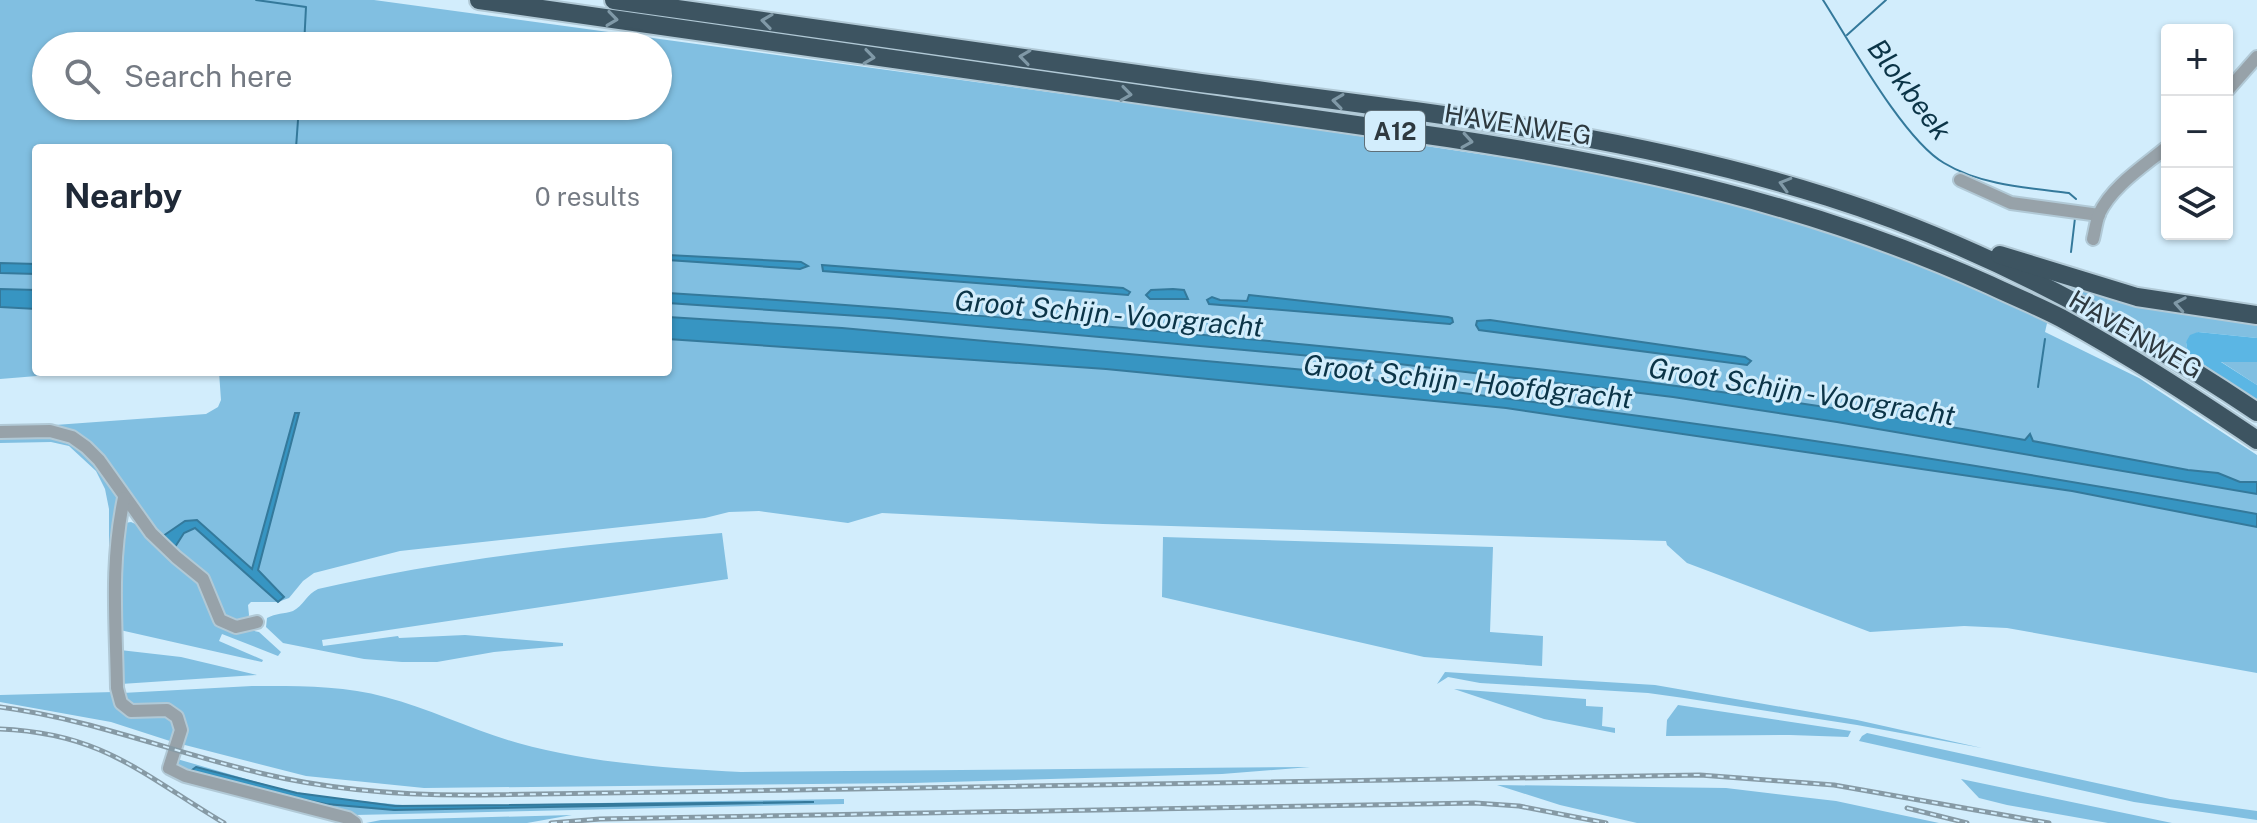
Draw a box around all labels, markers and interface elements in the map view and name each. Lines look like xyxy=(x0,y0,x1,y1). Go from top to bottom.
one-way arrow xyxy=(605,10,618,27)
one-way arrow xyxy=(760,13,774,30)
map controls xyxy=(2161,24,2233,240)
button: + xyxy=(2161,24,2233,96)
search box xyxy=(32,32,672,120)
water label: Blokbeek xyxy=(1861,32,1959,146)
one-way arrow xyxy=(862,48,876,65)
one-way arrow xyxy=(1018,49,1032,66)
icon: search xyxy=(60,54,104,98)
text: Search here xyxy=(124,58,292,94)
one-way arrow xyxy=(1119,85,1133,102)
one-way arrow xyxy=(1331,93,1344,110)
button: − xyxy=(2161,96,2233,168)
street label: HAVENWEG xyxy=(1442,97,1594,151)
road number: A12 xyxy=(1365,111,1425,151)
one-way arrow xyxy=(1460,132,1474,149)
button: layers xyxy=(2161,168,2233,240)
text: Nearby xyxy=(64,176,182,216)
one-way arrow xyxy=(1779,177,1793,193)
text: 0 results xyxy=(535,181,640,212)
water label: Groot Schijn - Voorgracht xyxy=(953,283,1265,343)
street label: HAVENWEG xyxy=(2064,283,2208,385)
one-way arrow xyxy=(2173,297,2187,314)
water label: Groot Schijn - Hoofdgracht xyxy=(1302,347,1635,415)
water label: Groot Schijn - Voorgracht xyxy=(1646,350,1958,432)

